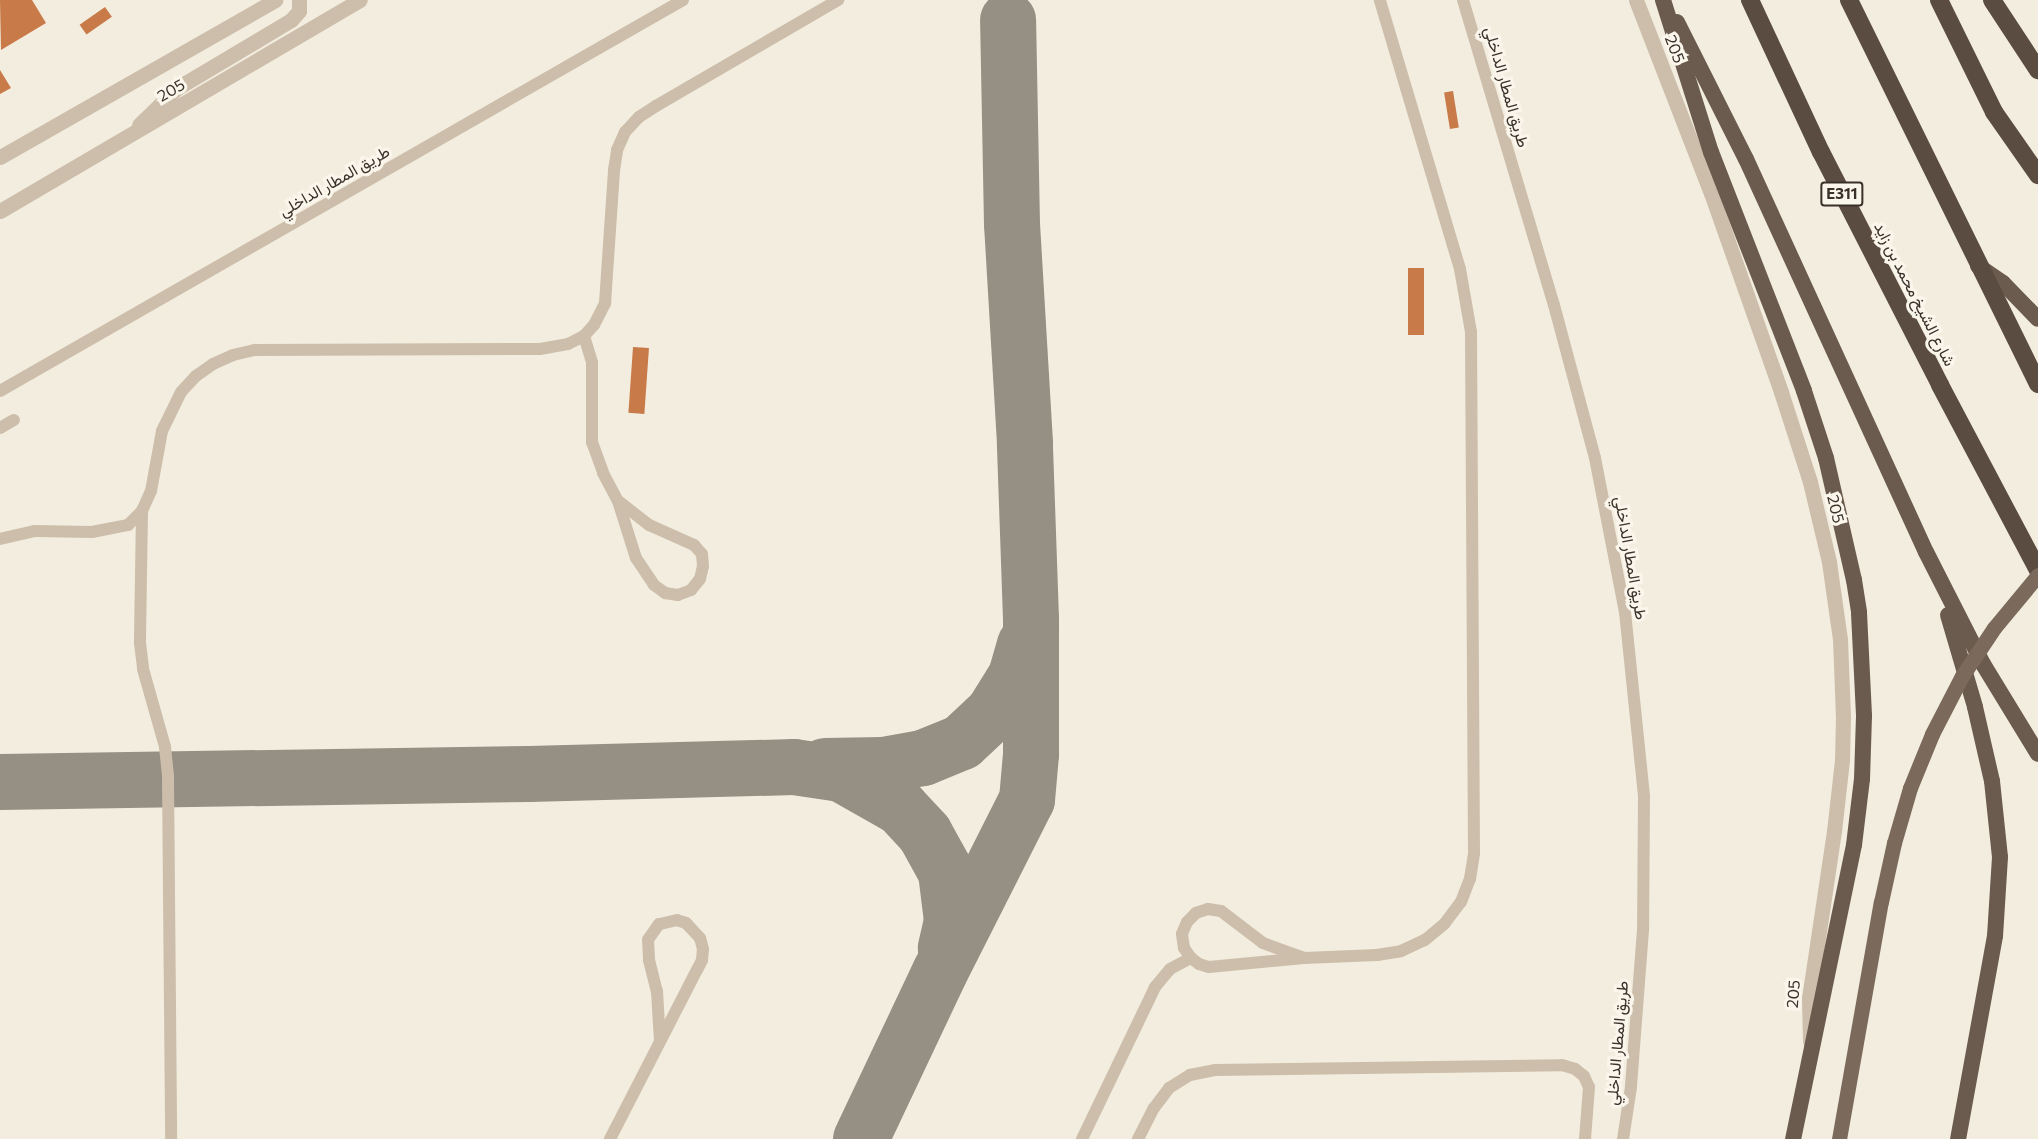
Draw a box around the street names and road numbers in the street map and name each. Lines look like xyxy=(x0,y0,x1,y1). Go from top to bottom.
street label: طريق المطار الداخلي xyxy=(1481,24,1533,150)
street label: 205 xyxy=(1661,32,1689,66)
street label: 205 xyxy=(154,75,188,105)
street label: طريق المطار الداخلي xyxy=(275,142,393,220)
road number: E311 xyxy=(1820,182,1864,206)
street label: شارع الشيخ محمد بن زايد xyxy=(1870,219,1960,369)
street label: 205 xyxy=(1823,493,1849,525)
street label: طريق المطار الداخلي xyxy=(1611,495,1651,621)
street label: 205 xyxy=(1782,979,1804,1009)
street label: طريق المطار الداخلي xyxy=(1602,980,1632,1106)

